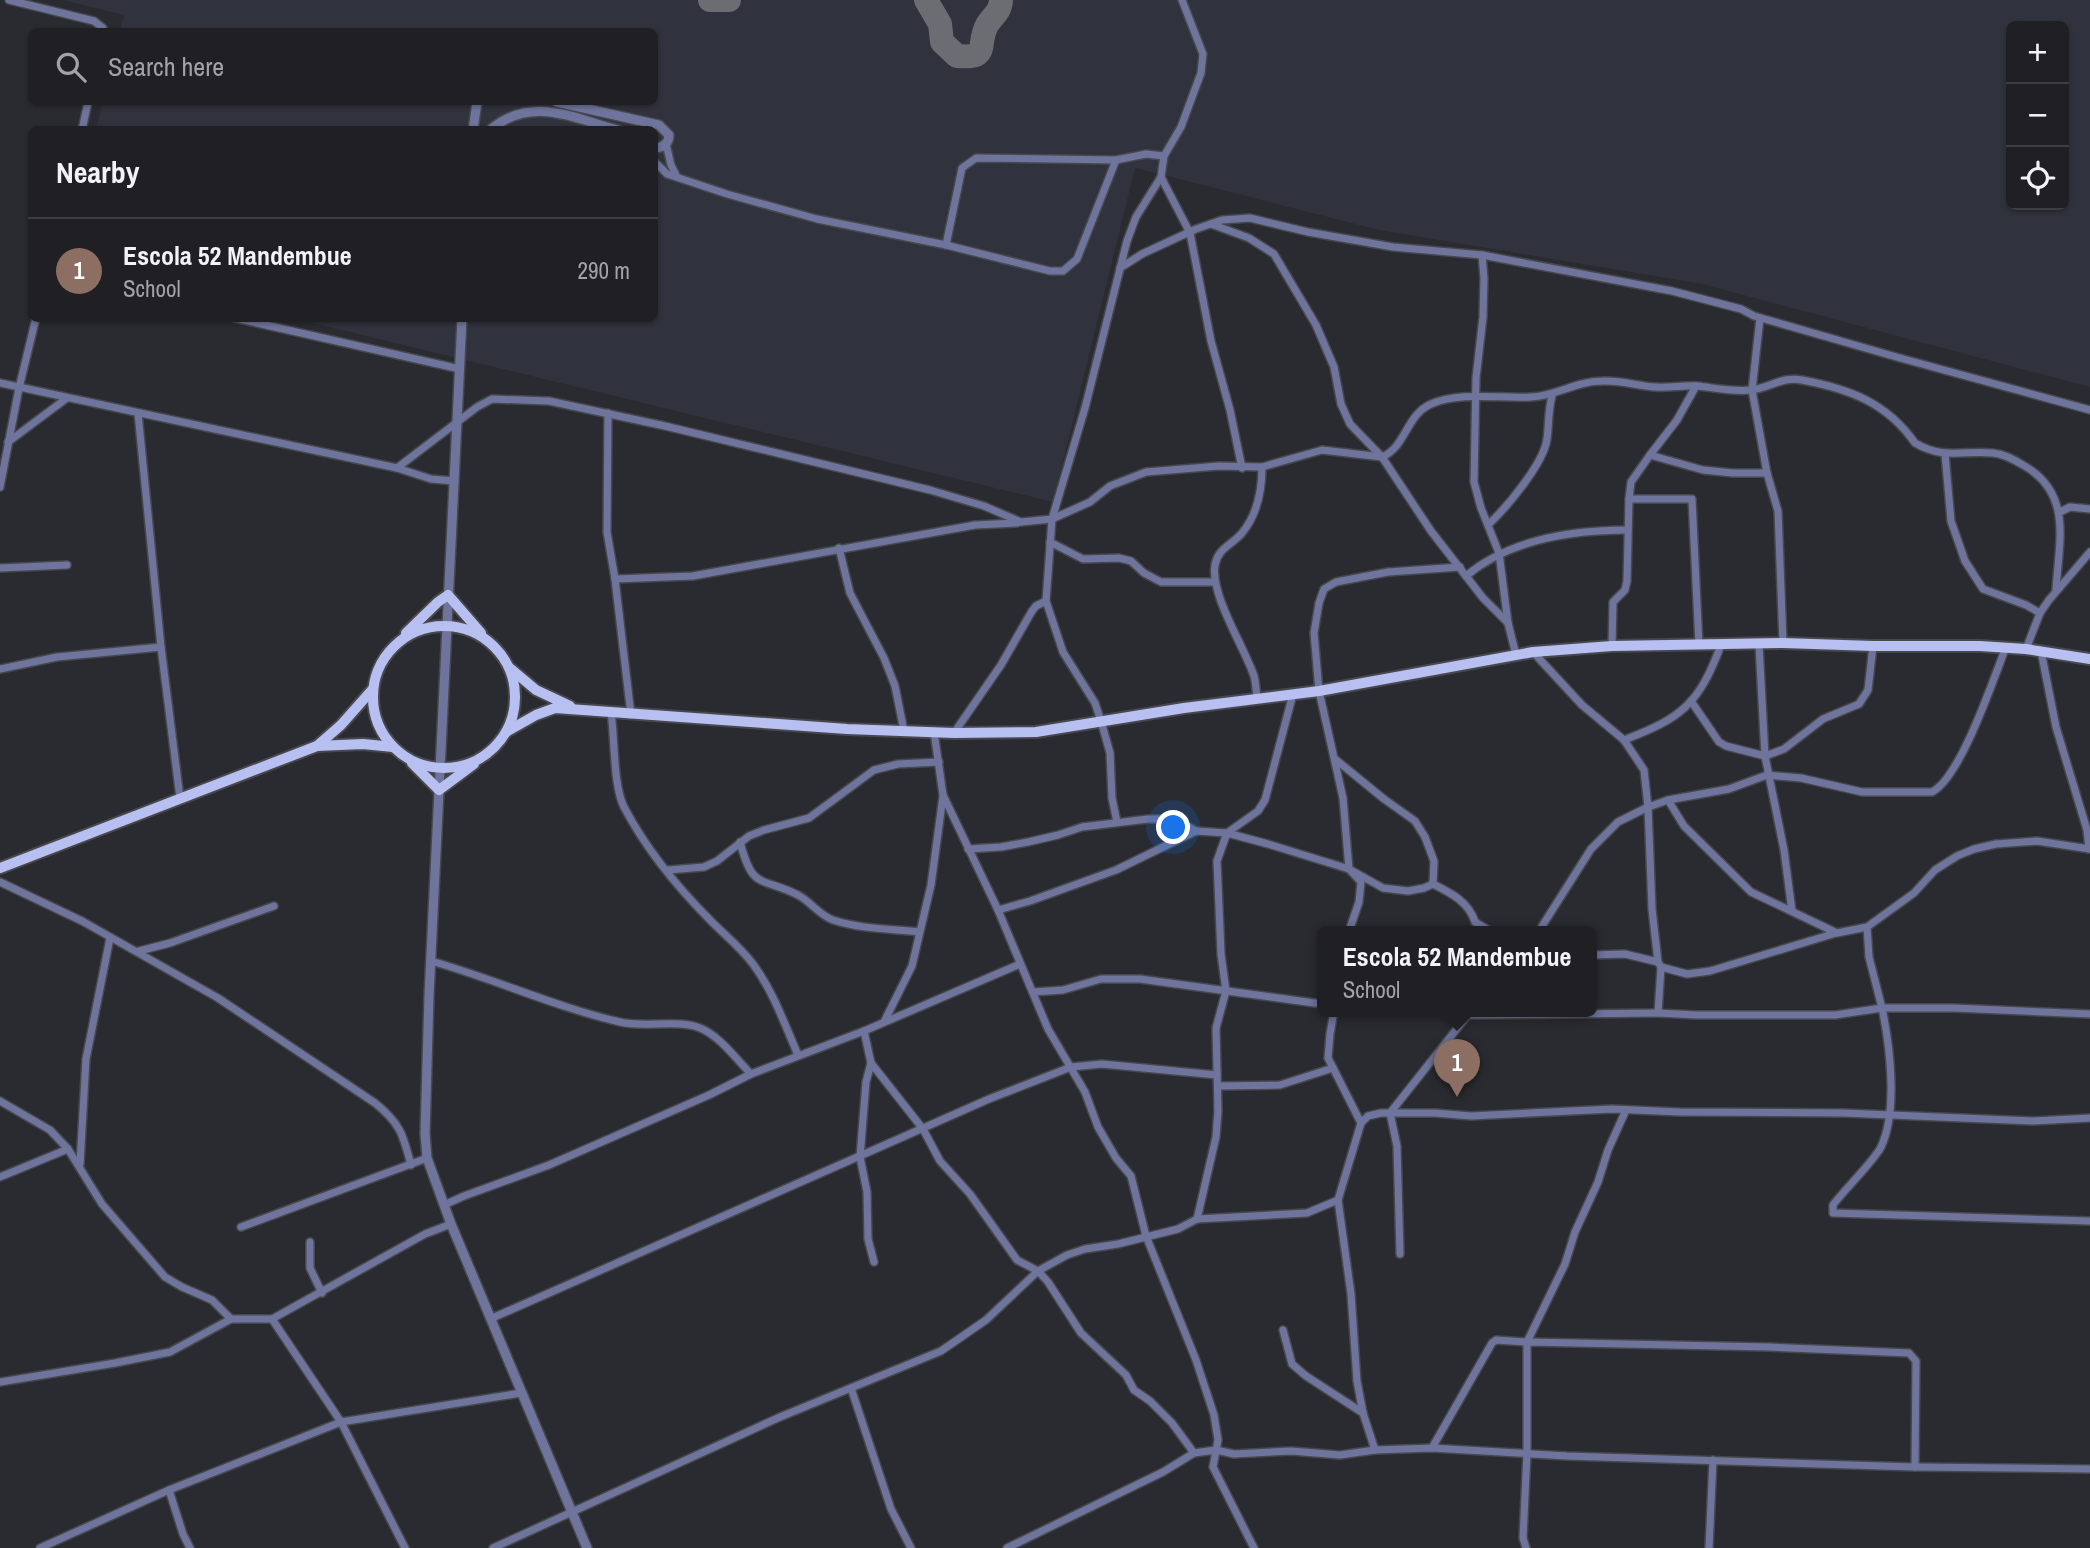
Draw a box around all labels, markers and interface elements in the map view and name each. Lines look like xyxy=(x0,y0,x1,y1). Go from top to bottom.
map controls xyxy=(2006,21,2069,210)
button: + xyxy=(2006,21,2069,84)
search box xyxy=(28,28,658,105)
icon: search xyxy=(52,48,90,86)
text: Search here xyxy=(108,49,224,84)
button: − xyxy=(2006,84,2069,147)
button: locate xyxy=(2006,147,2069,210)
text: Nearby xyxy=(56,152,139,192)
text: Escola 52 Mandembue xyxy=(123,238,352,273)
text: 1 xyxy=(74,255,84,286)
text: 290 m xyxy=(578,255,630,286)
text: School xyxy=(123,273,181,304)
your location xyxy=(1156,810,1190,844)
popup xyxy=(1317,926,1597,1017)
text: Escola 52 Mandembue xyxy=(1343,939,1571,974)
text: School xyxy=(1343,974,1400,1005)
pin: 1 xyxy=(1434,1039,1480,1097)

